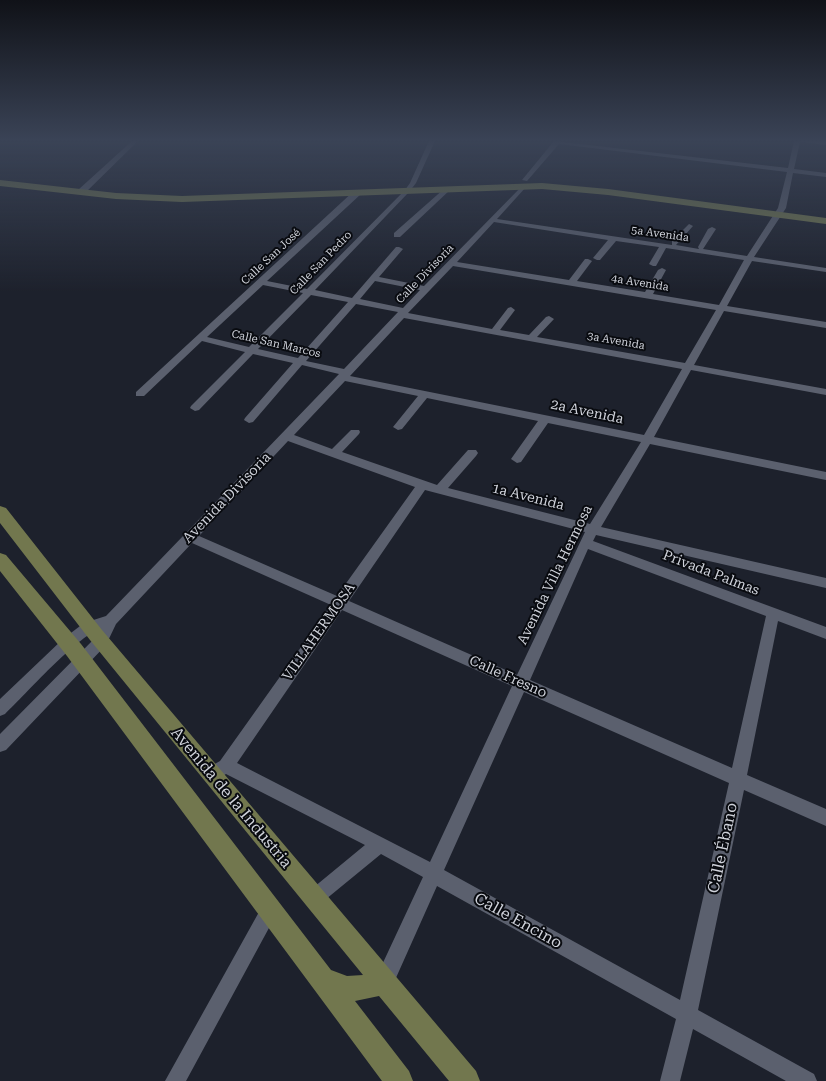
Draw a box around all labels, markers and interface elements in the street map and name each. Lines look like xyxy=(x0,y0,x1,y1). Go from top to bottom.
street label: 5a Avenida xyxy=(630,223,690,245)
street label: Calle San José xyxy=(239,226,303,288)
street label: Calle San Pedro xyxy=(287,228,355,298)
street label: Calle Divisoria xyxy=(393,242,457,306)
street label: 4a Avenida xyxy=(610,272,670,294)
street label: Calle San Marcos xyxy=(230,327,322,361)
street label: 3a Avenida xyxy=(586,329,646,353)
street label: 2a Avenida xyxy=(549,396,625,428)
street label: Avenida Divisoria xyxy=(179,449,275,547)
street label: 1a Avenida xyxy=(490,480,566,514)
street label: Avenida Villa Hermosa xyxy=(514,503,596,647)
street label: Privada Palmas xyxy=(660,547,762,599)
street label: VILLAHERMOSA xyxy=(279,580,359,684)
street label: Calle Fresno xyxy=(467,652,549,702)
street label: Avenida de la Industria xyxy=(166,724,296,872)
street label: Calle Ébano xyxy=(704,801,742,895)
street label: Calle Encino xyxy=(471,889,565,953)

